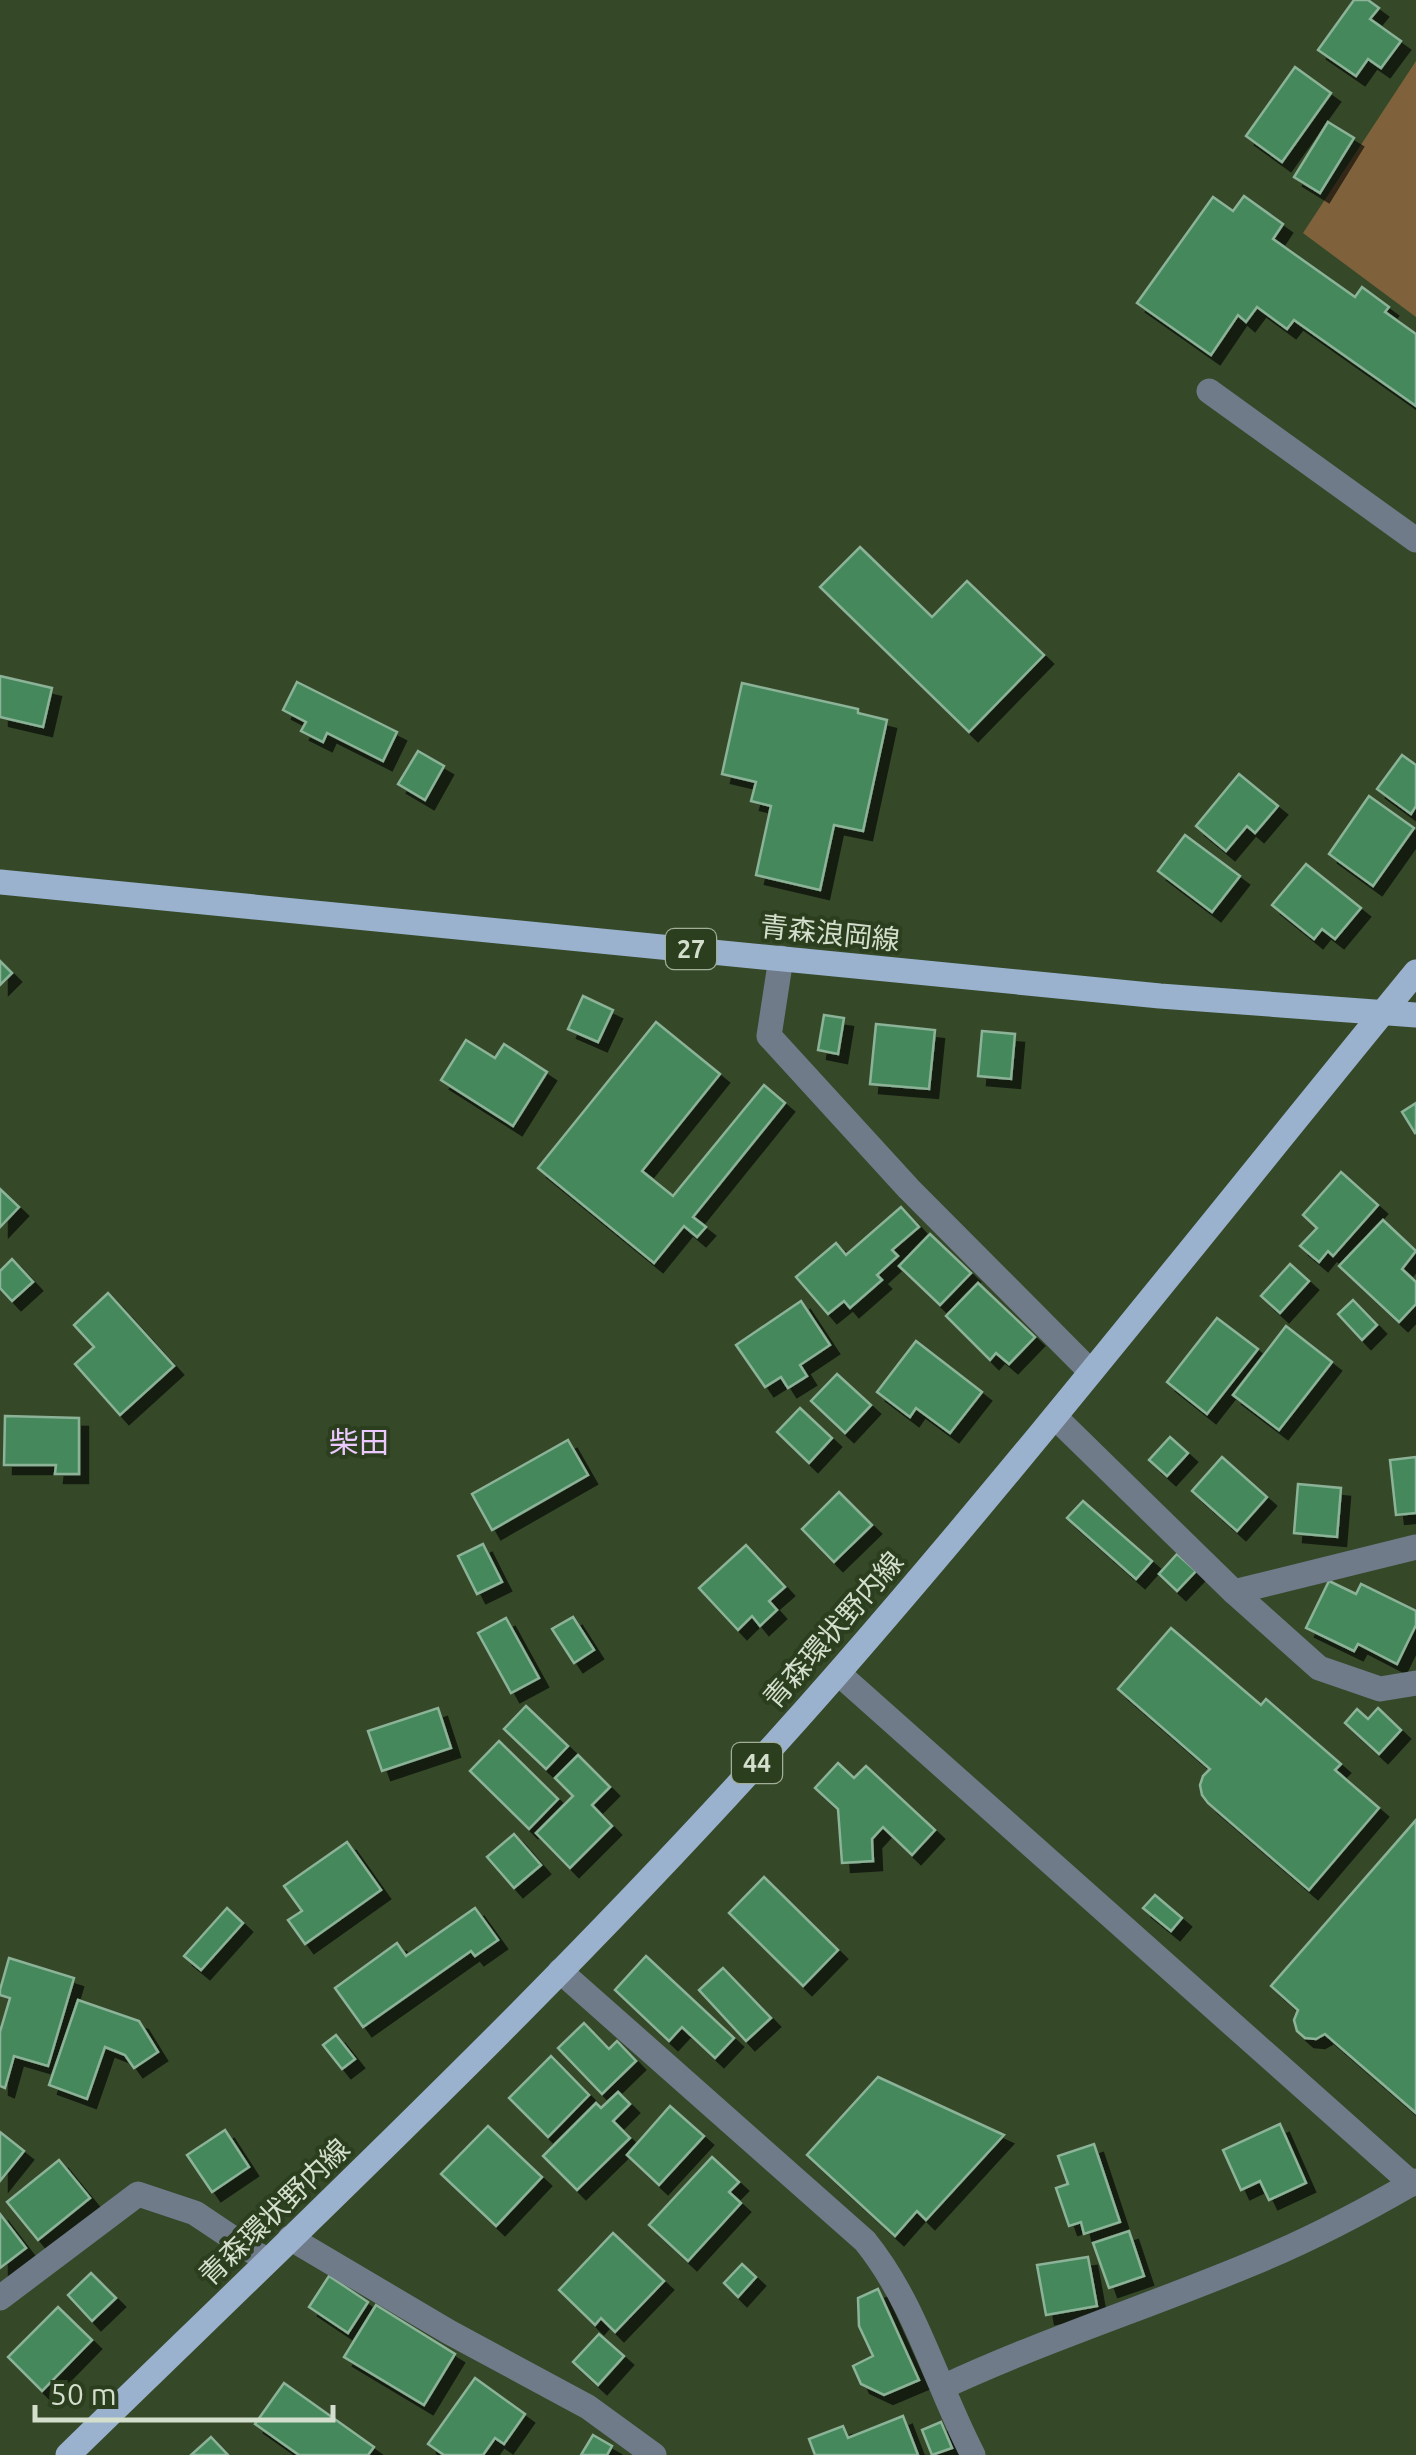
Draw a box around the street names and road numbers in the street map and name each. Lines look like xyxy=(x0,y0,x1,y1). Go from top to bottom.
street label: 青森浪岡線 xyxy=(759,910,901,955)
road number: 27 xyxy=(666,929,716,969)
street label: 青森環状野内線 xyxy=(757,1546,909,1714)
road number: 44 xyxy=(732,1743,782,1783)
street label: 青森環状野内線 xyxy=(192,2132,355,2291)

